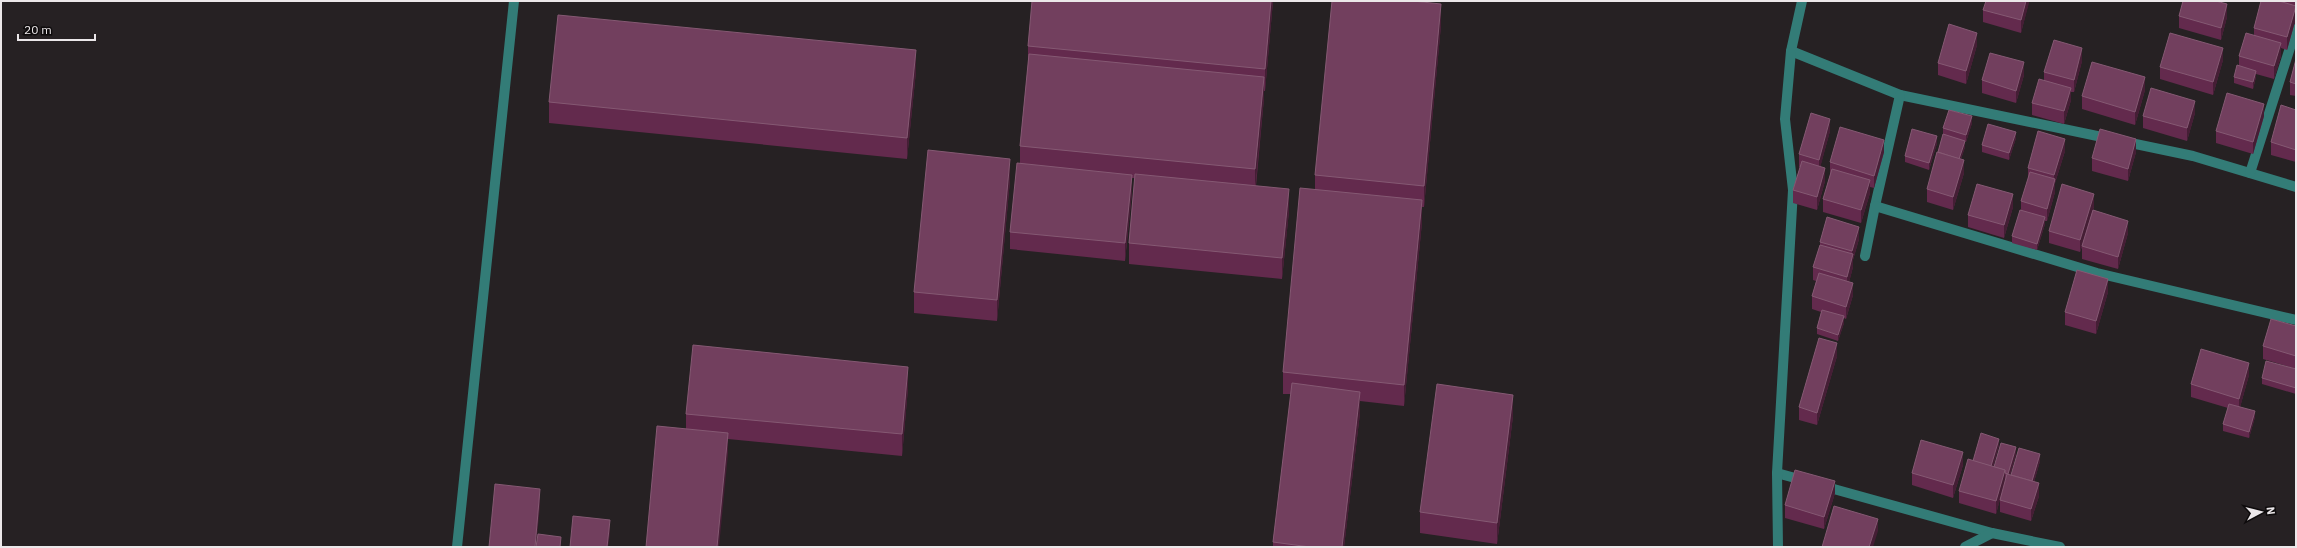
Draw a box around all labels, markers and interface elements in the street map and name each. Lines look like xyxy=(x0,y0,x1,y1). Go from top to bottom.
scale bar xyxy=(18,16,95,42)
text: 20 m xyxy=(24,22,52,37)
north arrow xyxy=(2241,492,2281,532)
text: N xyxy=(2263,506,2278,516)

